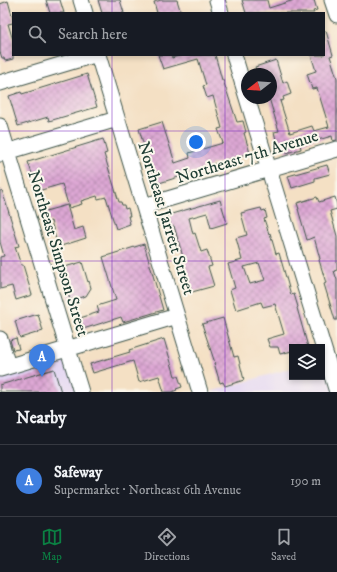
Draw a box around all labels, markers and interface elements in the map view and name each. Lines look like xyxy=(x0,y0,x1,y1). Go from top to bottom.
search box xyxy=(12,12,325,56)
icon: search xyxy=(26,23,48,45)
text: Search here xyxy=(58,25,127,44)
north arrow xyxy=(241,68,277,104)
street label: Northeast 7th Avenue xyxy=(174,125,321,189)
your location xyxy=(186,132,206,152)
street label: Northeast Jarrett Street xyxy=(132,139,200,298)
street label: Northeast Simpson Street xyxy=(22,167,94,340)
pin: A xyxy=(29,344,55,377)
map controls xyxy=(289,344,325,380)
button: layers xyxy=(289,344,325,380)
text: Nearby xyxy=(16,407,66,429)
text: Safeway xyxy=(54,463,102,482)
text: A xyxy=(25,473,33,489)
text: 190 m xyxy=(290,473,321,489)
text: Supermarket · Northeast 6th Avenue xyxy=(54,482,241,498)
tab: Map xyxy=(41,526,63,564)
tab: Directions xyxy=(144,526,190,564)
tab: Saved xyxy=(271,526,296,564)

